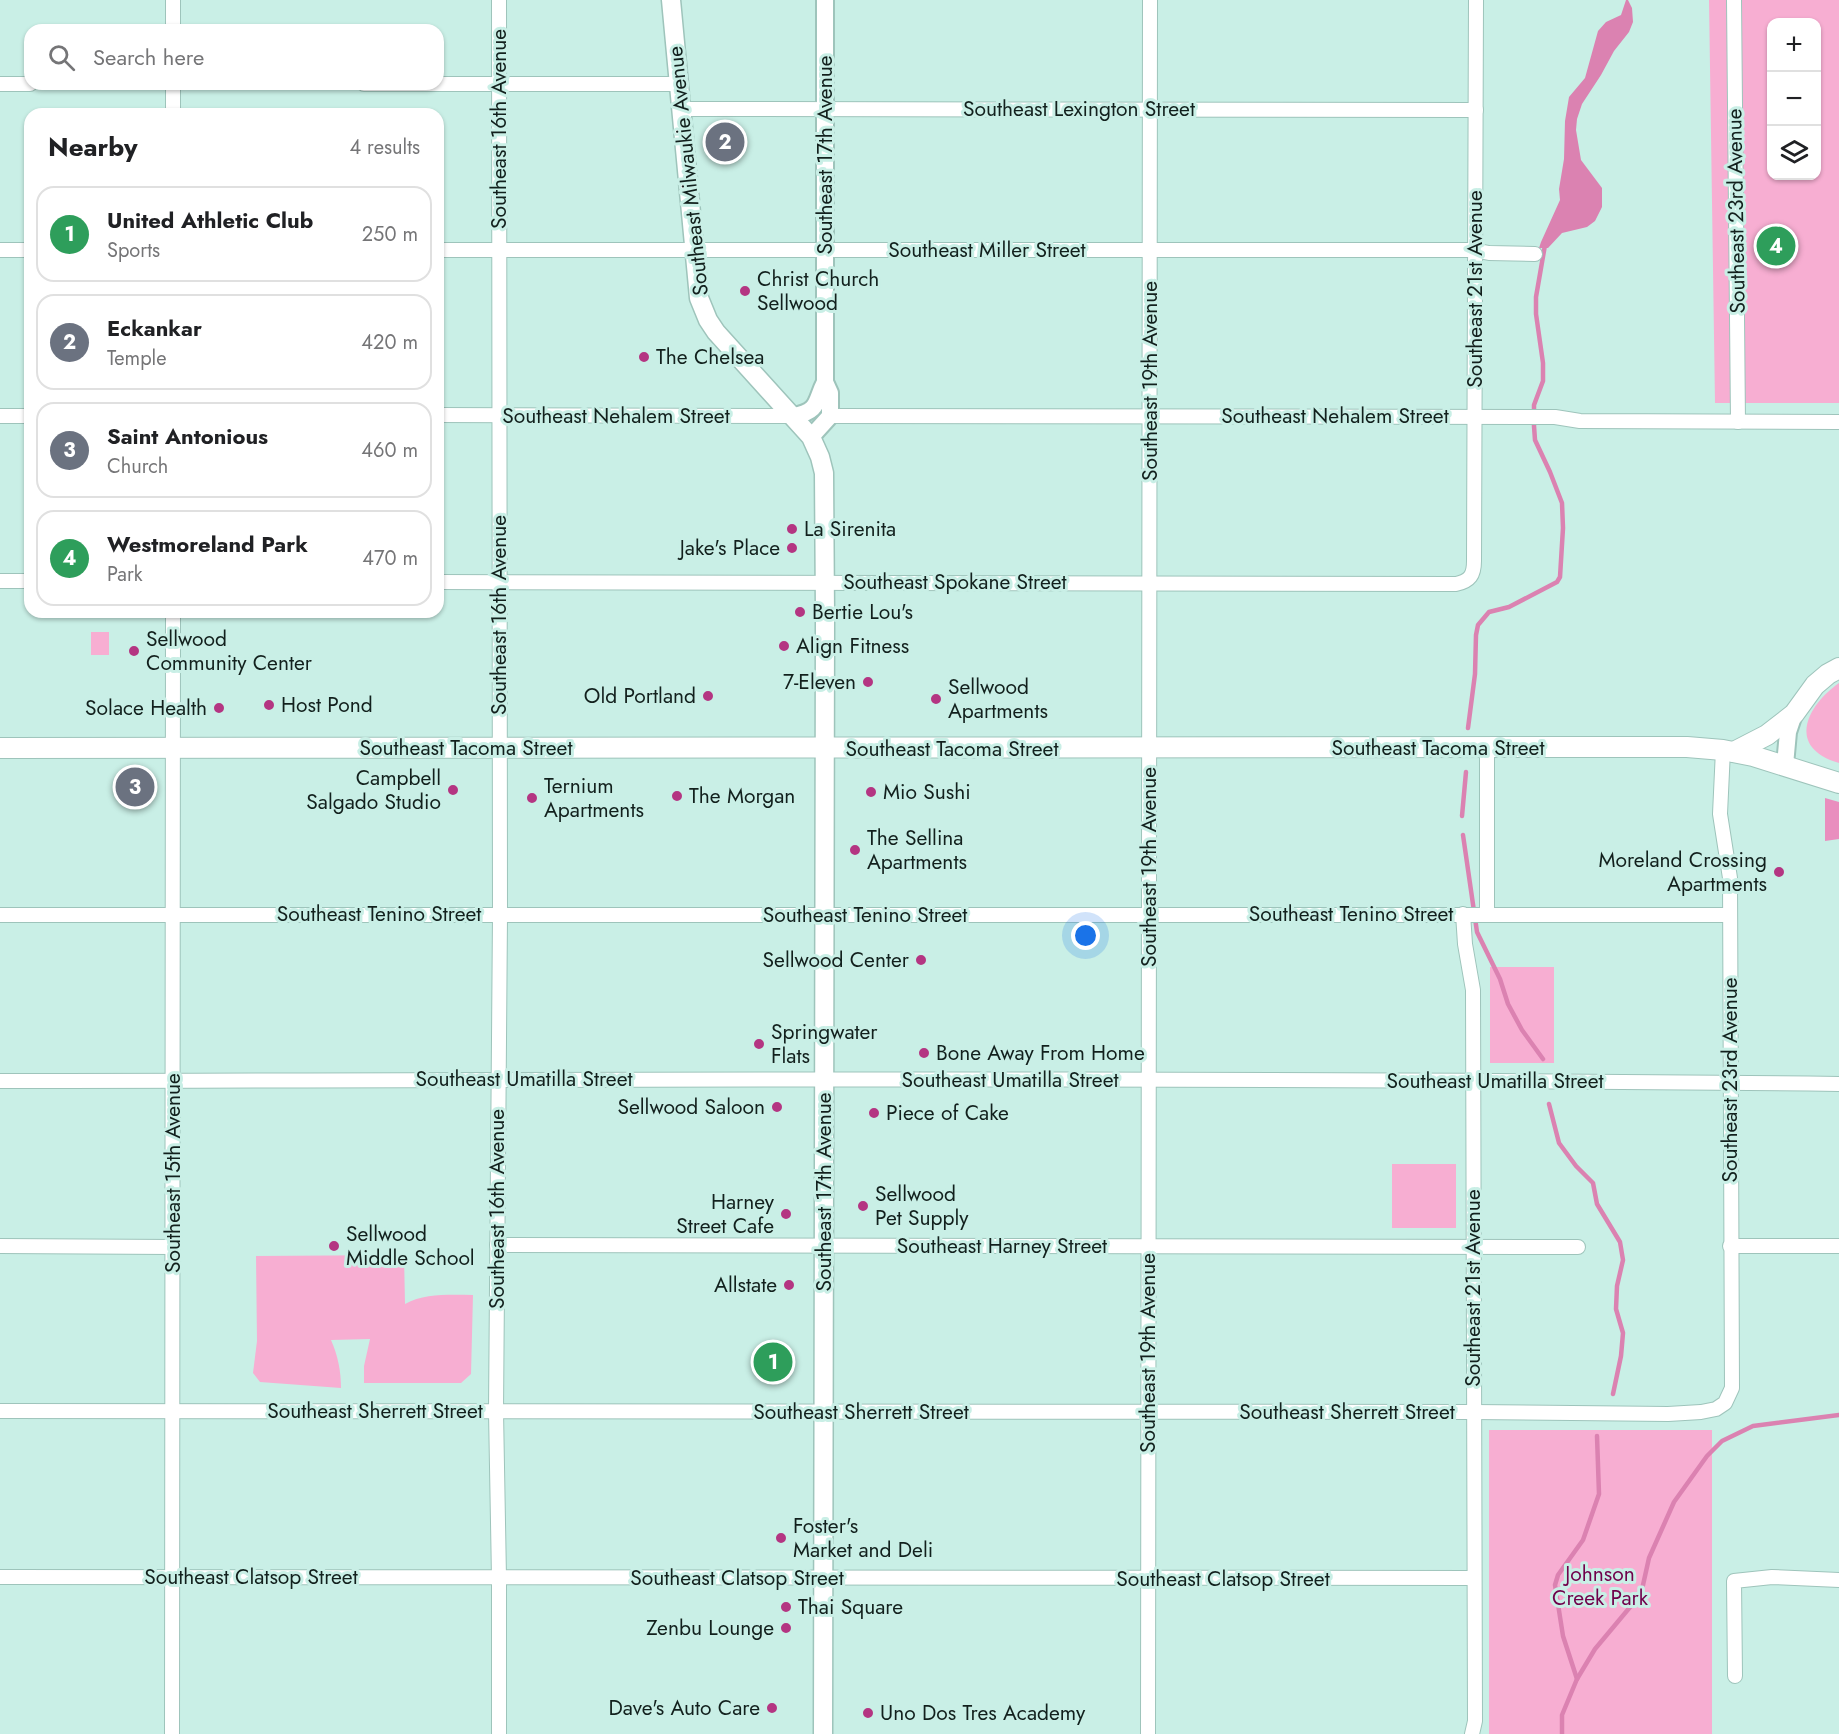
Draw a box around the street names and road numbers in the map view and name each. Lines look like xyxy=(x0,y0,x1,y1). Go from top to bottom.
street label: Southeast 16th Avenue xyxy=(484,29,514,229)
street label: Southeast Milwaukie Avenue xyxy=(660,45,716,297)
street label: Southeast 17th Avenue xyxy=(810,55,840,255)
street label: Southeast Lexington Street xyxy=(963,94,1195,124)
street label: Southeast 23rd Avenue xyxy=(1719,108,1753,314)
street label: Southeast 21st Avenue xyxy=(1460,190,1490,388)
street label: Southeast Miller Street xyxy=(888,235,1086,265)
street label: Southeast 19th Avenue xyxy=(1135,281,1165,481)
street label: Southeast Nehalem Street xyxy=(502,401,730,431)
street label: Southeast Nehalem Street xyxy=(1221,401,1449,431)
street label: Southeast 16th Avenue xyxy=(484,515,514,715)
street label: Southeast Spokane Street xyxy=(843,567,1067,597)
street label: Southeast Tacoma Street xyxy=(360,733,572,763)
street label: Southeast Tacoma Street xyxy=(1332,733,1544,763)
street label: Southeast Tacoma Street xyxy=(846,734,1058,764)
street label: Southeast 19th Avenue xyxy=(1134,767,1164,967)
street label: Southeast Tenino Street xyxy=(277,899,481,929)
street label: Southeast Tenino Street xyxy=(1249,899,1453,929)
street label: Southeast Tenino Street xyxy=(763,900,967,930)
street label: Southeast 23rd Avenue xyxy=(1715,977,1745,1183)
street label: Southeast Umatilla Street xyxy=(415,1064,633,1094)
street label: Southeast Umatilla Street xyxy=(901,1065,1119,1095)
street label: Southeast Umatilla Street xyxy=(1386,1066,1604,1096)
street label: Southeast 15th Avenue xyxy=(158,1073,188,1273)
street label: Southeast 17th Avenue xyxy=(809,1092,839,1292)
street label: Southeast 16th Avenue xyxy=(482,1109,512,1309)
street label: Southeast 21st Avenue xyxy=(1458,1189,1488,1387)
street label: Southeast Harney Street xyxy=(897,1231,1107,1261)
street label: Southeast 19th Avenue xyxy=(1133,1253,1163,1453)
street label: Southeast Sherrett Street xyxy=(267,1396,483,1426)
street label: Southeast Sherrett Street xyxy=(753,1397,969,1427)
street label: Southeast Sherrett Street xyxy=(1239,1397,1455,1427)
street label: Southeast Clatsop Street xyxy=(144,1562,358,1592)
street label: Southeast Clatsop Street xyxy=(630,1563,844,1593)
street label: Southeast Clatsop Street xyxy=(1116,1564,1330,1594)

